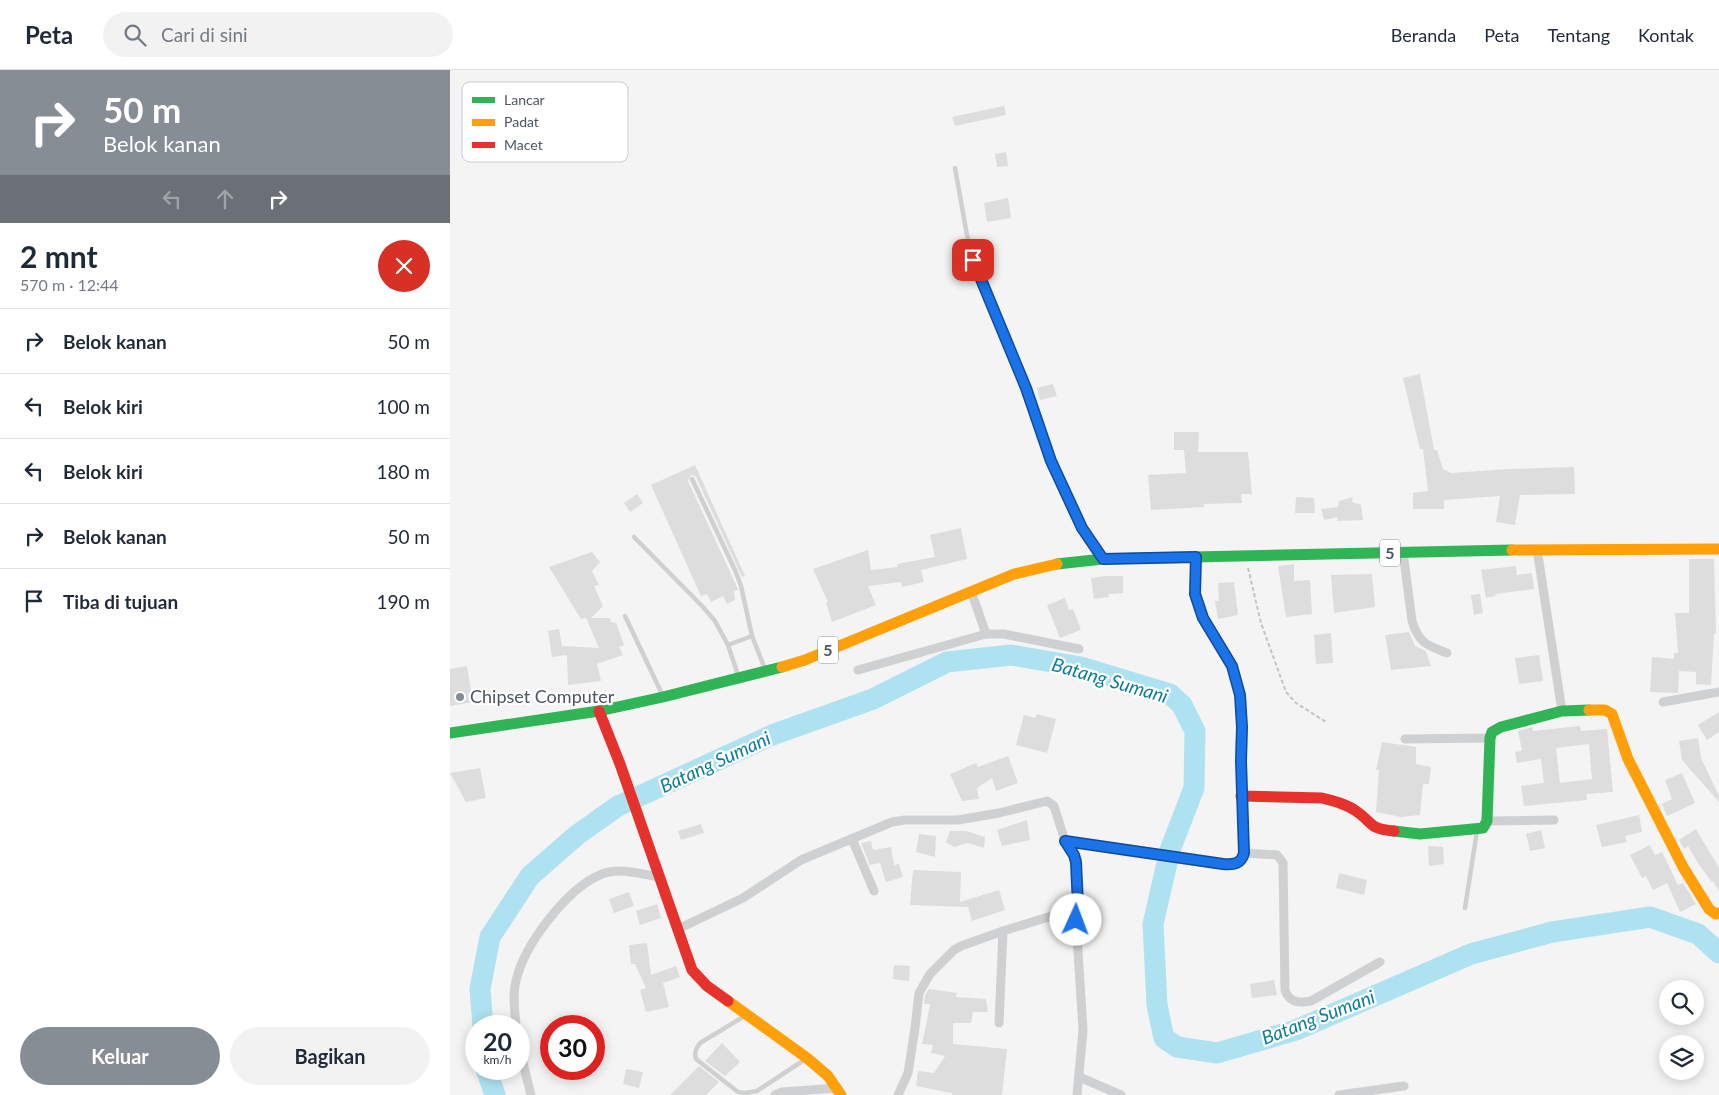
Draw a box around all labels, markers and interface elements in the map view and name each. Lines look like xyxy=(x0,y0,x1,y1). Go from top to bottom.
search box xyxy=(103,12,453,57)
text: Peta xyxy=(25,20,73,49)
icon: search xyxy=(121,21,149,49)
text: Cari di sini xyxy=(161,23,248,46)
text: Beranda xyxy=(1391,24,1456,46)
text: Peta xyxy=(1484,24,1519,46)
text: Tentang xyxy=(1547,24,1610,46)
text: Kontak xyxy=(1638,24,1694,46)
legend xyxy=(462,82,628,162)
text: 50 m xyxy=(103,88,181,130)
icon: right xyxy=(20,90,85,155)
text: Lancar xyxy=(504,91,545,108)
text: Padat xyxy=(504,113,539,130)
text: Belok kanan xyxy=(103,130,221,157)
text: Macet xyxy=(504,136,543,153)
icon: left xyxy=(158,185,186,213)
icon: ahead xyxy=(211,185,239,213)
icon: right xyxy=(264,185,292,213)
text: 2 mnt xyxy=(20,238,98,274)
pin xyxy=(952,239,994,281)
button: close xyxy=(378,240,430,292)
icon: arrive xyxy=(959,246,987,274)
text: 570 m · 12:44 xyxy=(20,275,119,294)
icon: right xyxy=(20,327,48,355)
text: Belok kanan xyxy=(63,330,167,353)
text: 50 m xyxy=(387,330,430,353)
icon: left xyxy=(20,392,48,420)
text: Belok kiri xyxy=(63,395,143,418)
text: 100 m xyxy=(376,395,430,418)
icon: left xyxy=(20,457,48,485)
text: Belok kiri xyxy=(63,460,143,483)
text: 180 m xyxy=(376,460,430,483)
icon: right xyxy=(20,522,48,550)
text: Belok kanan xyxy=(63,525,167,548)
text: 50 m xyxy=(387,525,430,548)
road number: 5 xyxy=(1380,539,1400,566)
icon: arrive xyxy=(20,587,48,615)
text: Tiba di tujuan xyxy=(63,590,178,613)
text: 190 m xyxy=(376,590,430,613)
road number: 5 xyxy=(818,636,838,664)
water label: Batang Sumani xyxy=(1049,652,1171,707)
place label: Chipset Computer xyxy=(470,685,615,707)
marker: Chipset Computer xyxy=(454,691,466,703)
water label: Batang Sumani xyxy=(656,726,774,797)
position arrow xyxy=(1049,893,1101,945)
map controls xyxy=(1659,980,1704,1080)
button: search xyxy=(1659,980,1704,1025)
water label: Batang Sumani xyxy=(1258,984,1378,1049)
speed limit sign: 30 xyxy=(540,1015,605,1080)
text: 20 xyxy=(483,1026,512,1056)
button: Keluar xyxy=(20,1027,220,1085)
button: Bagikan xyxy=(230,1027,430,1085)
button: layers xyxy=(1659,1035,1704,1080)
text: km/h xyxy=(483,1052,512,1067)

